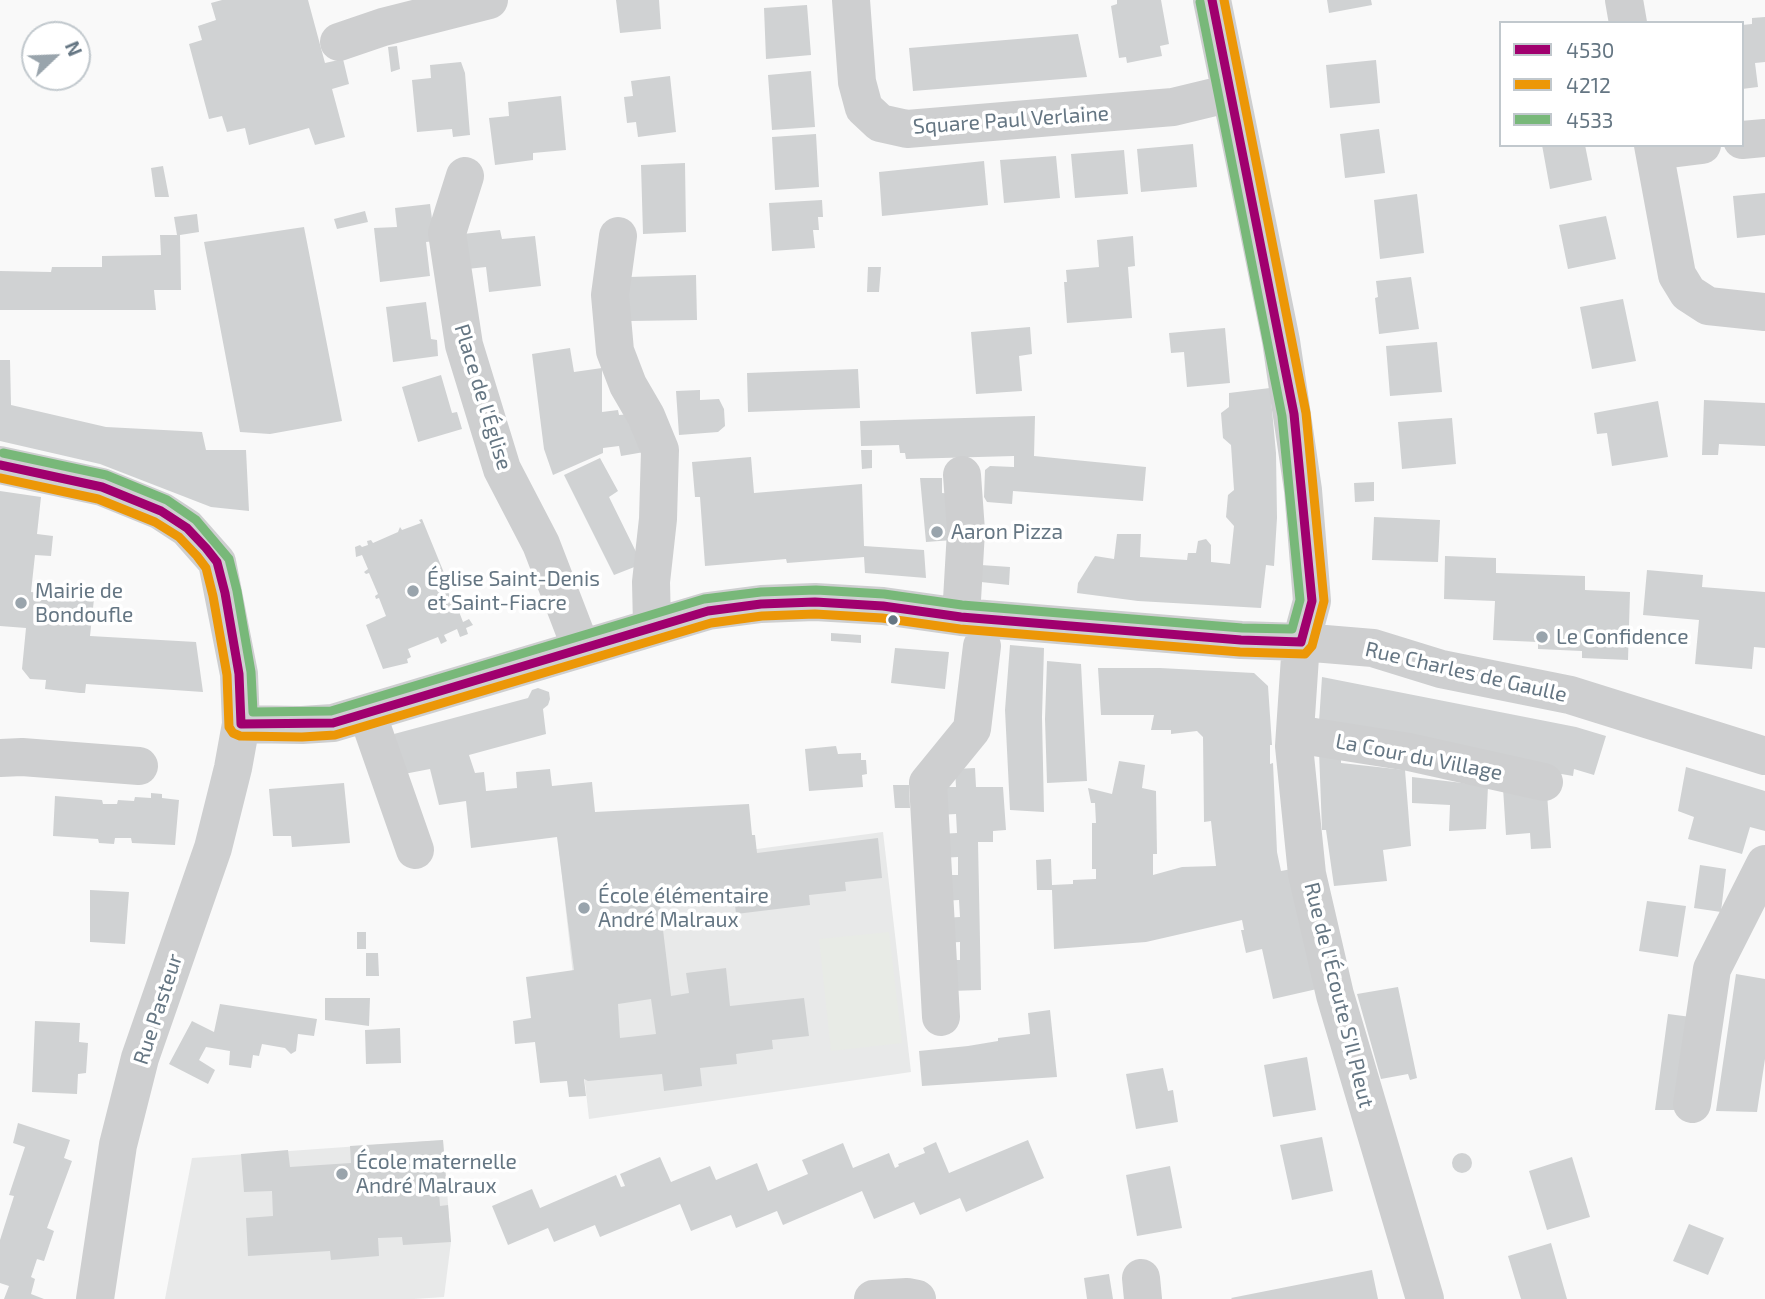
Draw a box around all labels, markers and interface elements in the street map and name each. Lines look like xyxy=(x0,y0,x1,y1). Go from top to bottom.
north arrow xyxy=(21,21,91,91)
legend xyxy=(1499,21,1744,147)
text: 4530 xyxy=(1566,37,1615,62)
text: N xyxy=(61,38,87,59)
text: 4212 xyxy=(1566,72,1611,97)
street label: Square Paul Verlaine xyxy=(912,101,1110,139)
text: 4533 xyxy=(1566,107,1614,132)
street label: Place de l'Église xyxy=(449,321,517,473)
place label: Aaron Pizza xyxy=(951,519,1063,545)
marker: Aaron Pizza xyxy=(929,524,945,540)
place label: Église Saint-Denis et Saint-Fiacre xyxy=(427,566,600,616)
place label: Mairie de Bondoufle xyxy=(35,578,133,628)
marker: Église Saint-Denis et Saint-Fiacre xyxy=(405,583,421,599)
marker: Mairie de Bondoufle xyxy=(13,595,29,611)
unlabelled marker xyxy=(886,613,900,627)
place label: Le Confidence xyxy=(1556,624,1688,650)
marker: Le Confidence xyxy=(1534,629,1550,645)
street label: Rue Charles de Gaulle xyxy=(1363,637,1569,707)
street label: La Cour du Village xyxy=(1333,728,1505,786)
street label: Rue de l'Écoute S'Il Pleut xyxy=(1299,880,1379,1110)
place label: École élémentaire André Malraux xyxy=(598,883,769,933)
marker: École élémentaire André Malraux xyxy=(576,900,592,916)
street label: Rue Pasteur xyxy=(128,950,188,1068)
place label: École maternelle André Malraux xyxy=(356,1149,517,1199)
marker: École maternelle André Malraux xyxy=(334,1166,350,1182)

